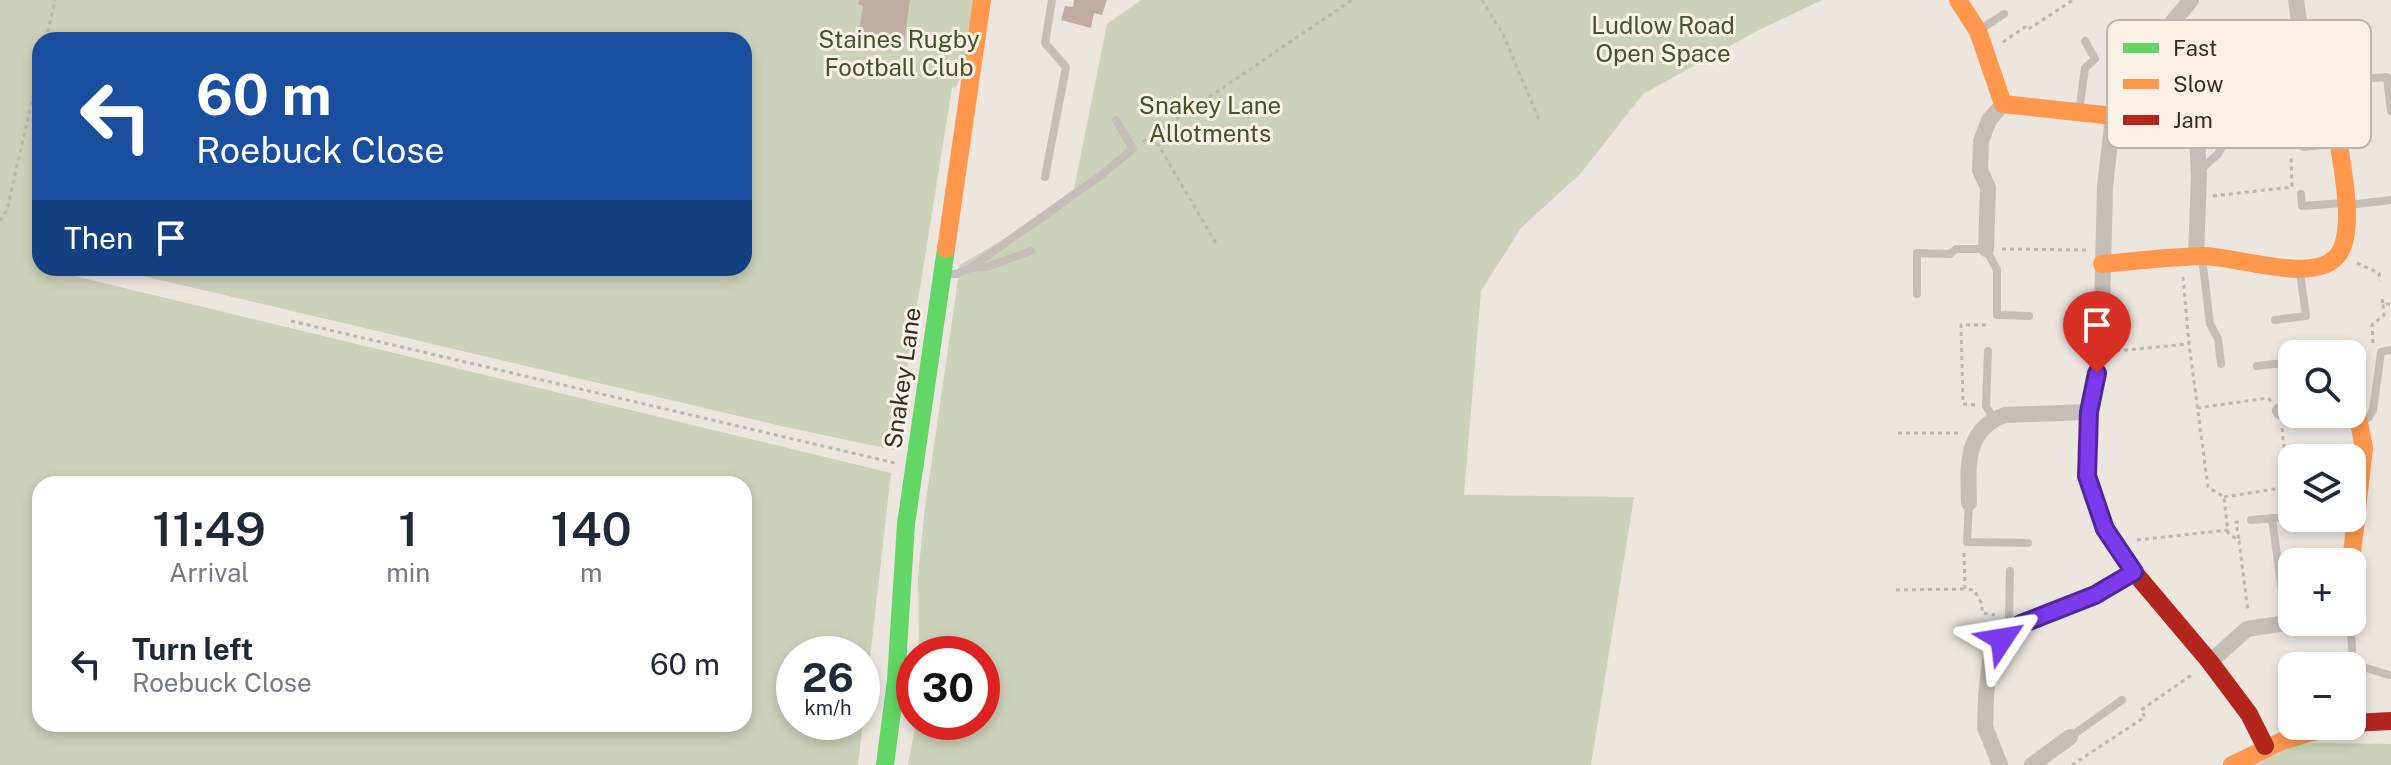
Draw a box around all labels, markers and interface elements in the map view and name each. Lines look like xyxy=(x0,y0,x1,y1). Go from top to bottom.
park label: Ludlow Road Open Space xyxy=(1591,11,1735,67)
legend xyxy=(2107,20,2371,148)
park label: Staines Rugby Football Club xyxy=(818,25,980,81)
text: Fast xyxy=(2173,35,2217,61)
text: 60 m xyxy=(196,62,332,128)
icon: left xyxy=(64,64,168,168)
text: Slow xyxy=(2173,71,2223,97)
park label: Snakey Lane Allotments xyxy=(1139,91,1281,147)
text: Jam xyxy=(2173,107,2213,133)
text: Roebuck Close xyxy=(196,129,445,171)
icon: arrive xyxy=(149,216,193,260)
text: Then xyxy=(64,220,133,256)
pin xyxy=(2063,291,2131,373)
icon: arrive xyxy=(2075,303,2119,347)
street label: Snakey Lane xyxy=(878,305,926,450)
map controls xyxy=(2278,340,2366,740)
button: search xyxy=(2278,340,2366,428)
button: layers xyxy=(2278,444,2366,532)
text: 11:49 xyxy=(152,500,266,557)
text: 1 xyxy=(398,500,418,557)
text: 140 xyxy=(551,500,632,557)
button: + xyxy=(2278,548,2366,636)
text: Arrival xyxy=(169,557,249,588)
text: min xyxy=(386,557,430,588)
text: m xyxy=(580,557,602,588)
position arrow xyxy=(1960,597,2044,681)
text: Turn left xyxy=(132,631,253,667)
speed limit sign: 30 xyxy=(896,636,1000,740)
icon: left xyxy=(64,642,108,686)
text: 60 m xyxy=(650,646,720,682)
button: − xyxy=(2278,652,2366,740)
text: 26 xyxy=(802,654,854,701)
text: Roebuck Close xyxy=(132,667,312,698)
text: km/h xyxy=(804,696,852,720)

